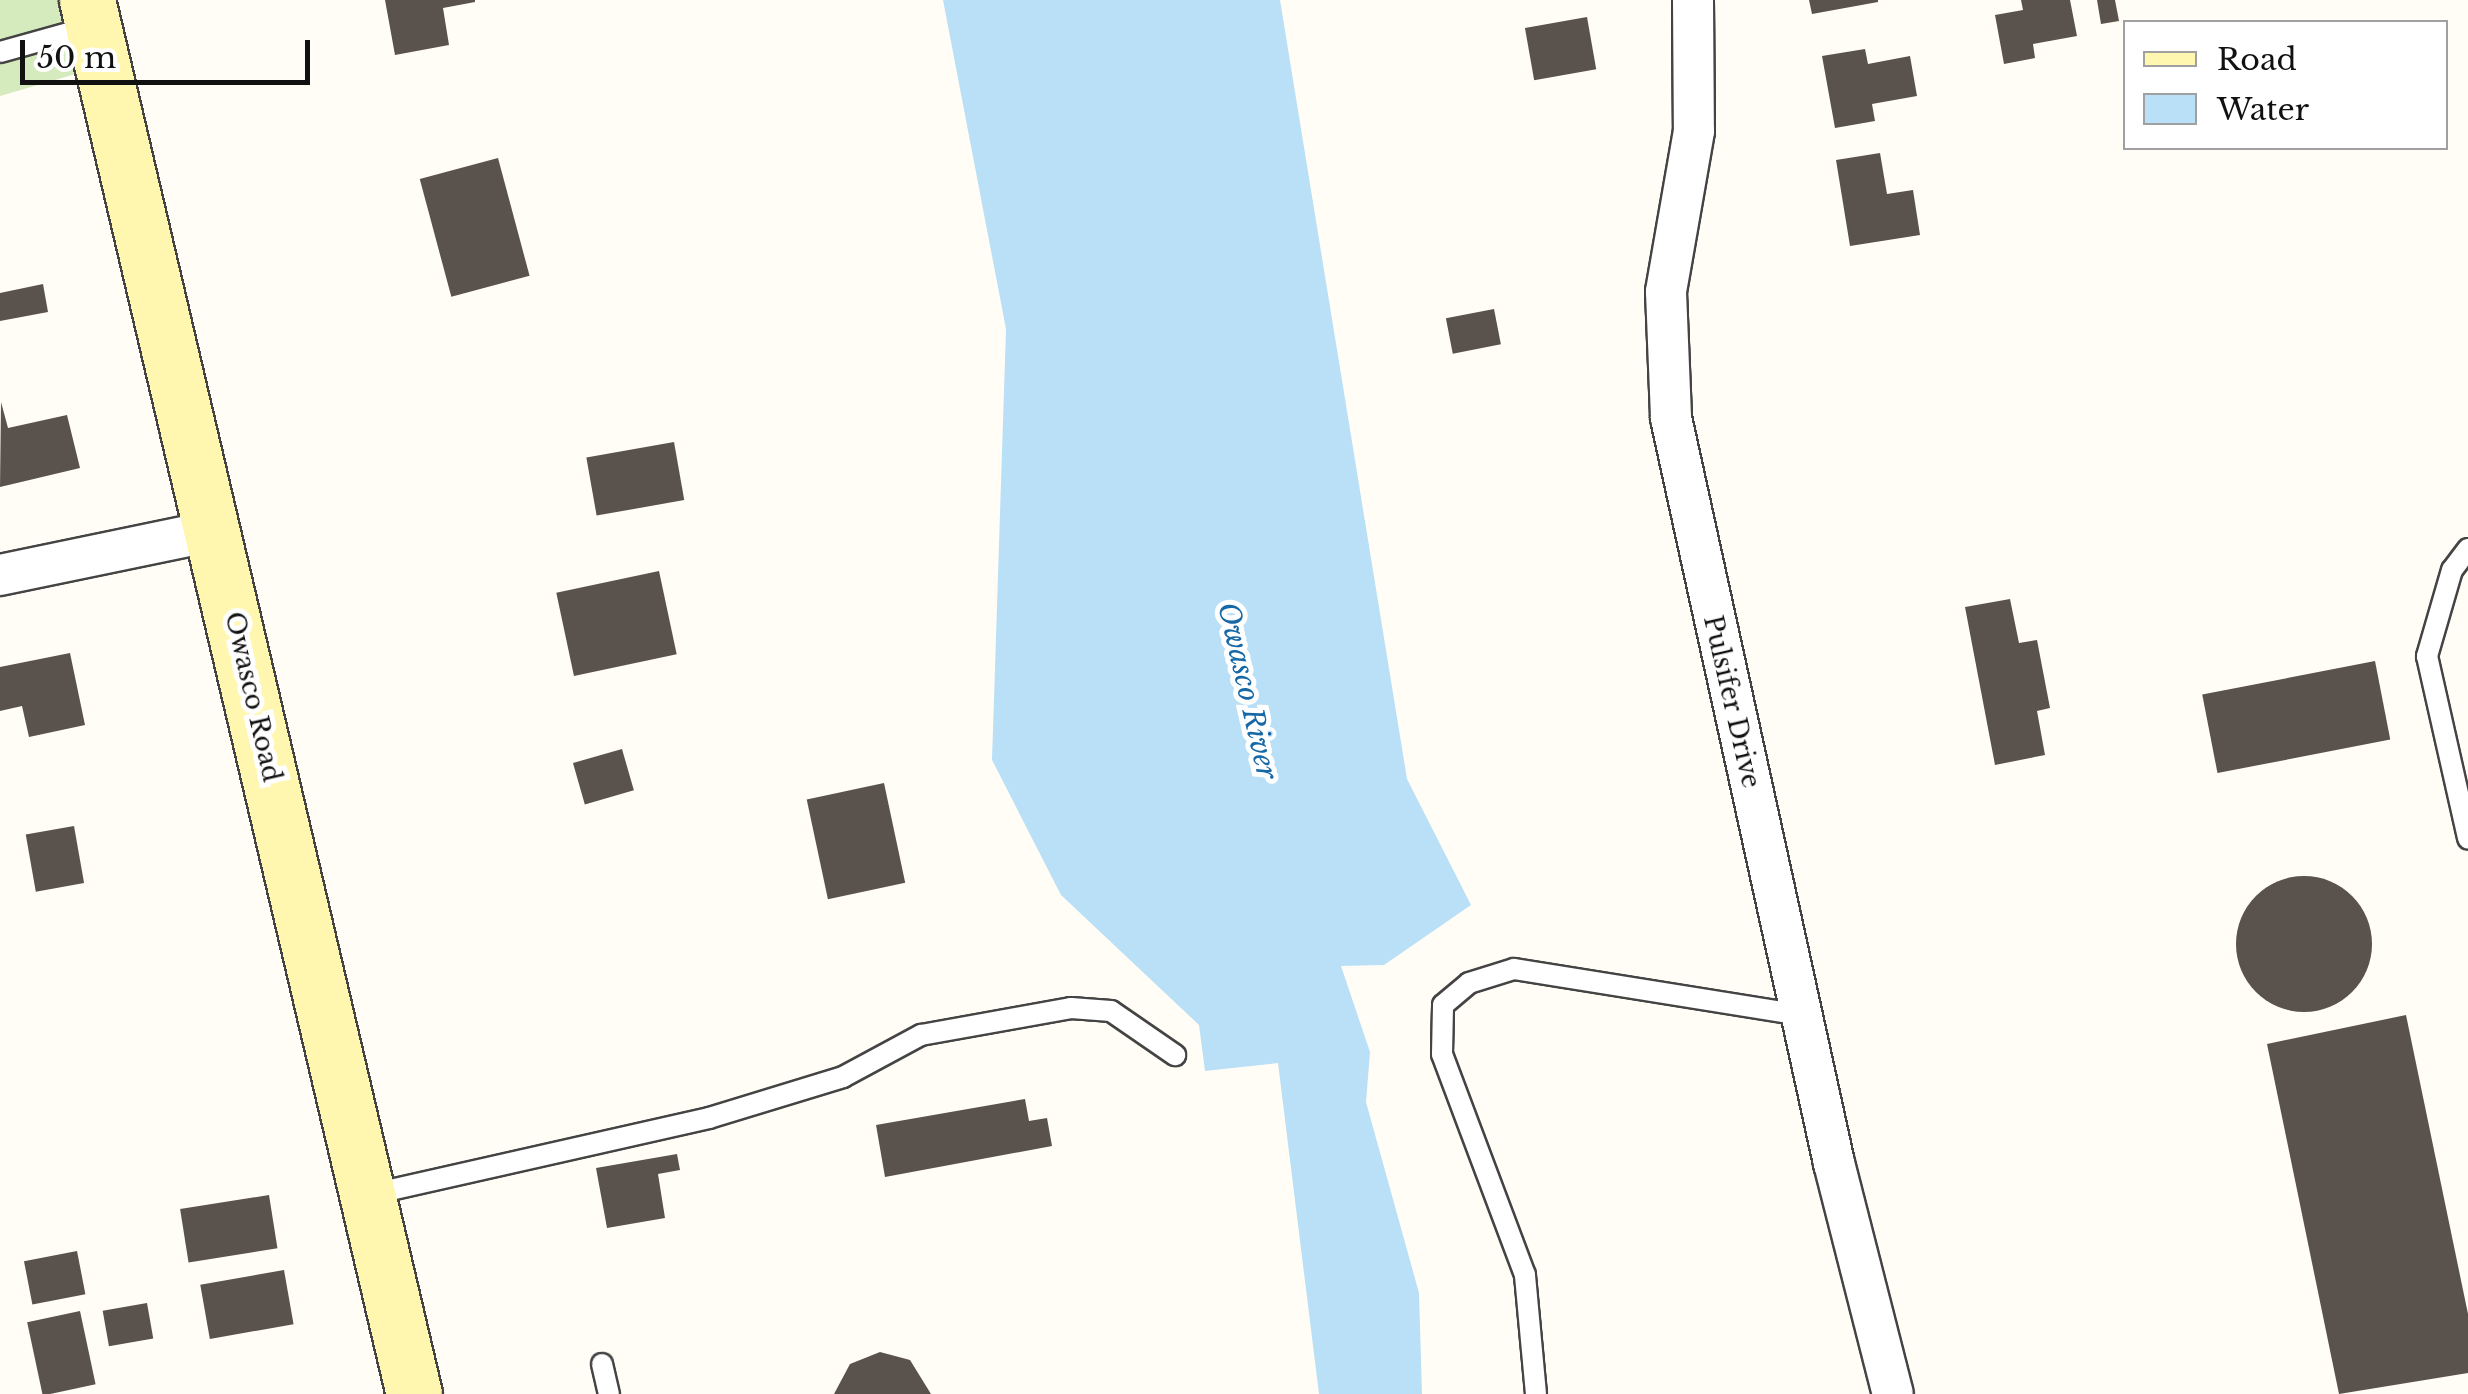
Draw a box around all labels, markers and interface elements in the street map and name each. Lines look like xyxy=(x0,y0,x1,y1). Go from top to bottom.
scale bar xyxy=(25,20,315,82)
legend xyxy=(2123,20,2448,150)
text: 50 m xyxy=(37,39,116,76)
text: Road xyxy=(2217,41,2297,78)
text: Water xyxy=(2217,91,2309,128)
water label: Owasco River xyxy=(1210,599,1284,783)
street label: Owasco Road xyxy=(218,609,286,785)
street label: Pulsifer Drive xyxy=(1696,612,1766,792)

